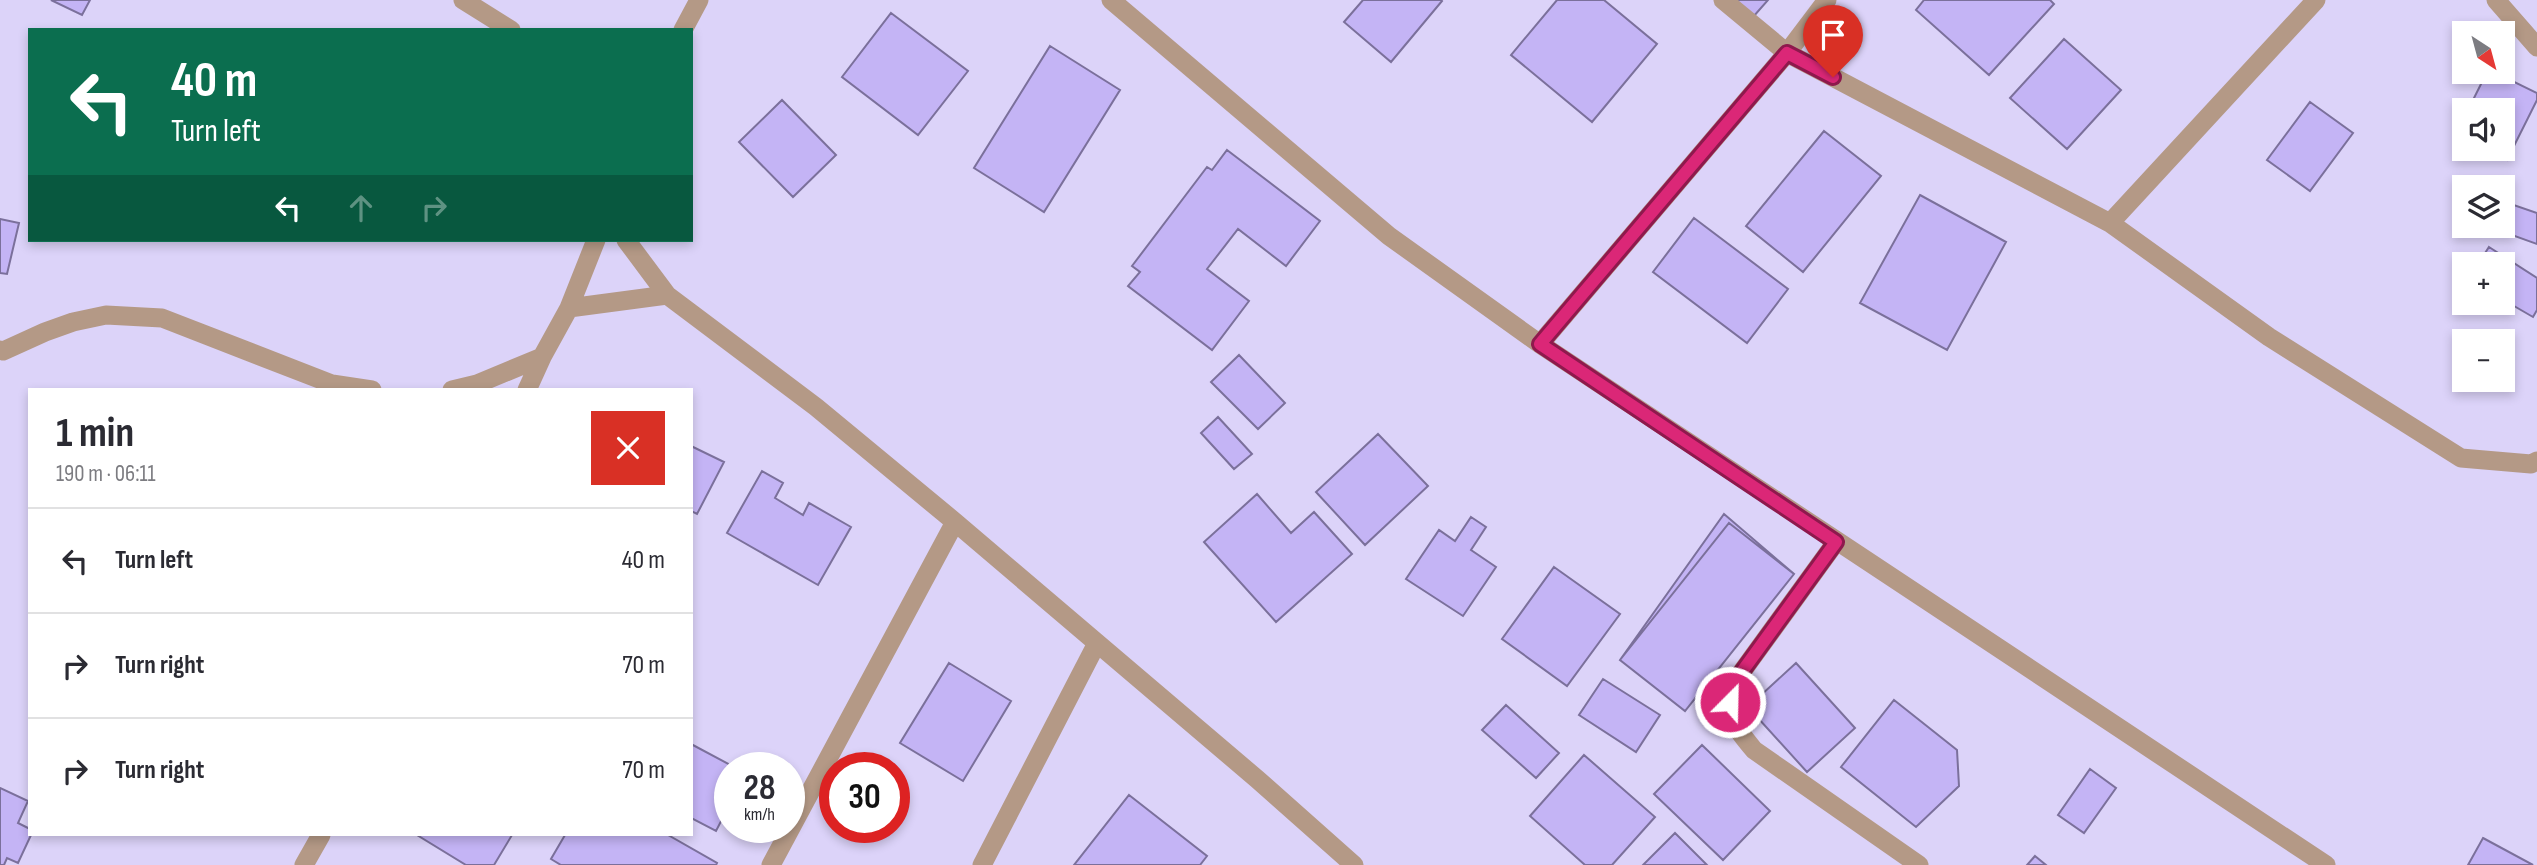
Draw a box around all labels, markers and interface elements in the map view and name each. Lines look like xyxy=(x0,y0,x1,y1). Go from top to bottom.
pin xyxy=(1803,5,1863,77)
icon: arrive xyxy=(1814,16,1852,54)
north arrow xyxy=(2452,21,2515,84)
map controls xyxy=(2452,21,2515,392)
text: 40 m xyxy=(171,52,257,111)
icon: left xyxy=(56,56,147,147)
button: sound xyxy=(2452,98,2515,161)
text: Turn left xyxy=(171,112,261,151)
button: layers xyxy=(2452,175,2515,238)
icon: left xyxy=(269,189,307,227)
icon: ahead xyxy=(342,189,380,227)
icon: right xyxy=(415,189,453,227)
button: + xyxy=(2452,252,2515,315)
button: − xyxy=(2452,329,2515,392)
text: 1 min xyxy=(56,408,134,459)
button: close xyxy=(591,411,665,485)
text: 190 m · 06:11 xyxy=(56,460,156,488)
icon: left xyxy=(56,542,94,580)
text: Turn left xyxy=(115,545,193,576)
text: 40 m xyxy=(622,545,665,576)
icon: right xyxy=(56,647,94,685)
text: Turn right xyxy=(115,650,204,681)
text: 70 m xyxy=(622,650,665,681)
position arrow xyxy=(1693,665,1767,739)
icon: right xyxy=(56,752,94,790)
speed limit sign: 30 xyxy=(819,752,910,843)
text: Turn right xyxy=(115,755,204,786)
text: 70 m xyxy=(622,755,665,786)
text: 28 xyxy=(744,767,775,810)
text: km/h xyxy=(744,804,775,825)

